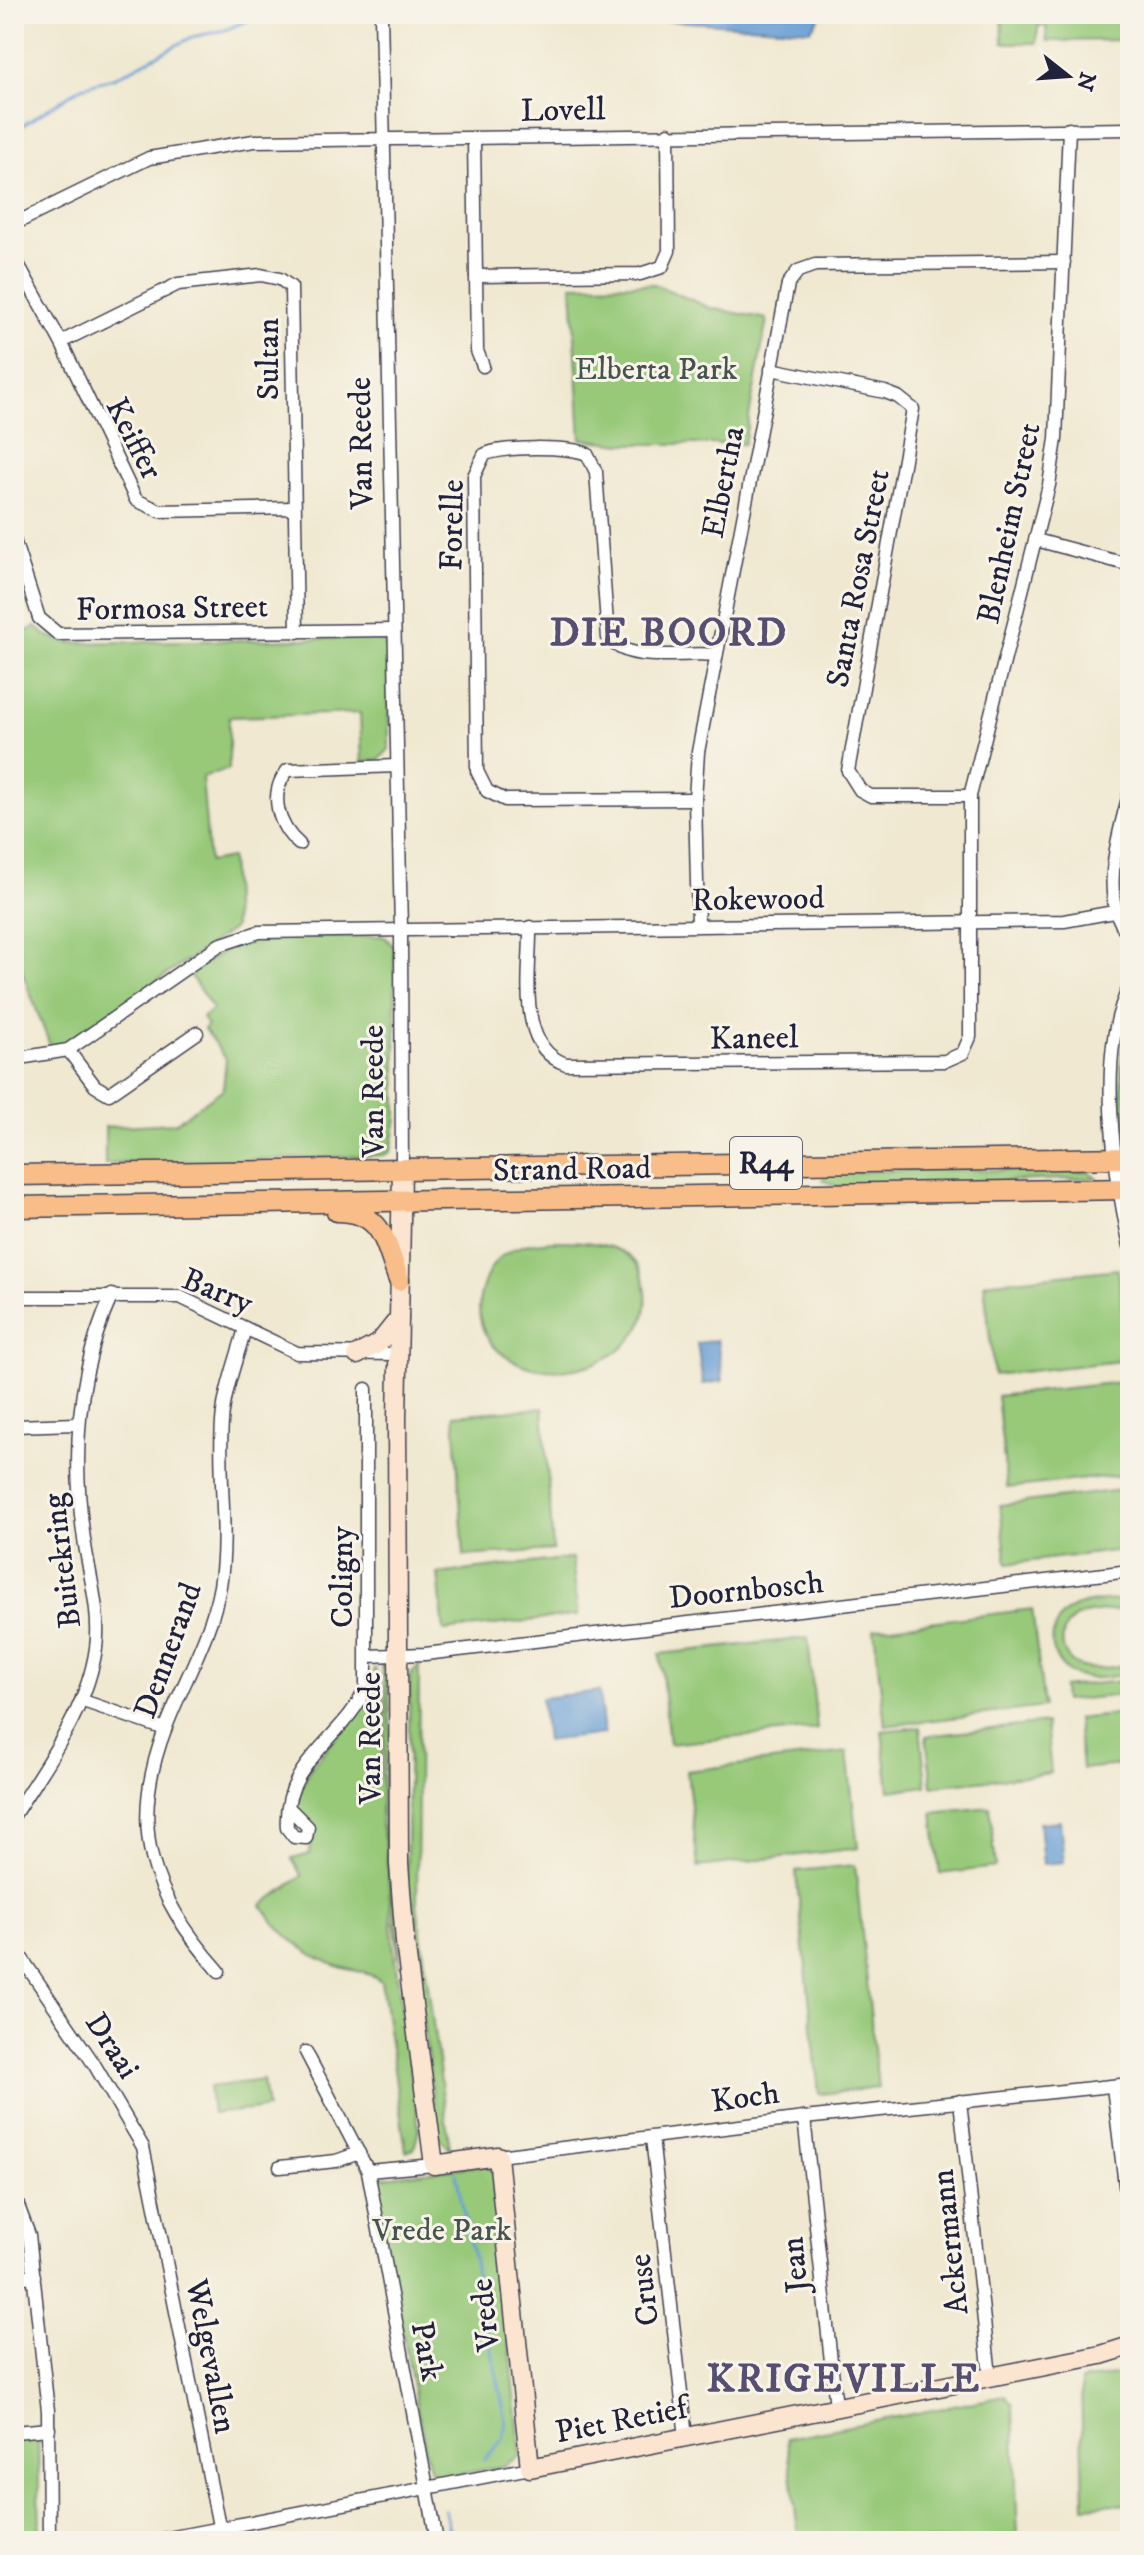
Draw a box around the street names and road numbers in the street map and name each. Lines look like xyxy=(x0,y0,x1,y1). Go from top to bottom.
street label: Lovell xyxy=(520,90,606,132)
street label: Sultan xyxy=(249,318,289,400)
street label: Van Reede xyxy=(341,376,383,510)
street label: Keiffer xyxy=(96,391,171,487)
street label: Blenheim Street xyxy=(969,419,1051,628)
street label: Elbertha xyxy=(694,423,754,542)
street label: Santa Rosa Street xyxy=(818,466,900,691)
street label: Forelle xyxy=(432,479,474,571)
street label: Formosa Street xyxy=(76,587,268,631)
street label: Rokewood xyxy=(691,879,825,921)
street label: Kaneel xyxy=(709,1018,799,1060)
street label: Van Reede xyxy=(354,1025,394,1158)
road number: R44 xyxy=(730,1137,802,1189)
street label: Strand Road xyxy=(493,1149,652,1191)
street label: Barry xyxy=(176,1260,259,1324)
street label: Buitekring xyxy=(35,1491,91,1631)
street label: Coligny xyxy=(323,1525,363,1628)
street label: Doornbosch xyxy=(667,1563,826,1619)
street label: Dennerand xyxy=(126,1577,212,1724)
street label: Van Reede xyxy=(351,1672,391,1805)
street label: Draai xyxy=(75,2005,147,2087)
street label: Koch xyxy=(709,2073,782,2123)
street label: Ackermann xyxy=(923,2167,979,2316)
street label: Jean xyxy=(773,2235,819,2298)
street label: Cruse xyxy=(621,2251,669,2328)
street label: Welgevallen xyxy=(175,2275,245,2437)
street label: Vrede xyxy=(462,2276,510,2354)
street label: Park xyxy=(401,2318,451,2385)
street label: Piet Retief xyxy=(552,2388,695,2453)

